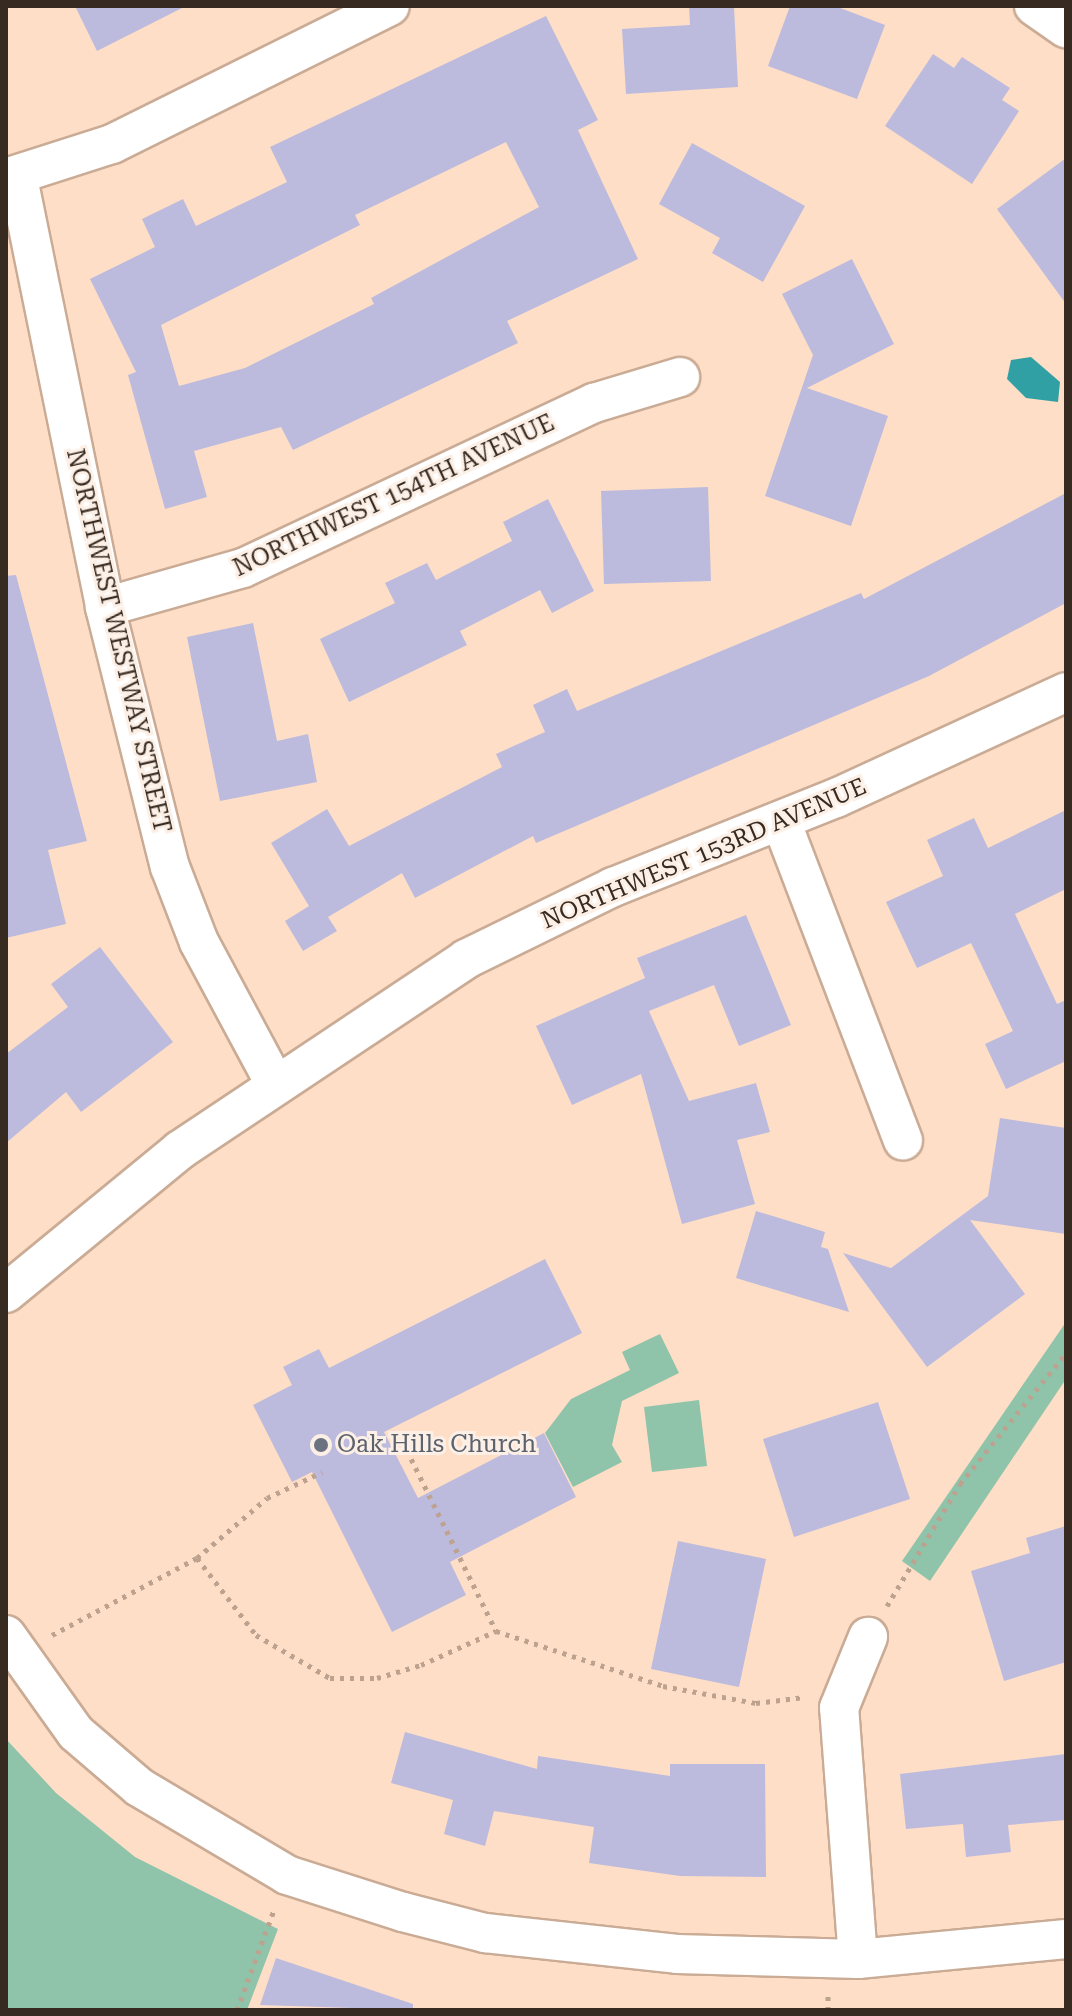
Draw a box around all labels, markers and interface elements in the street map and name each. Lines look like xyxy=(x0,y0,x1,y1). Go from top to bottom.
street label: NORTHWEST 154TH AVENUE xyxy=(229,409,559,583)
street label: NORTHWEST WESTWAY STREET xyxy=(60,446,176,836)
street label: NORTHWEST 153RD AVENUE xyxy=(537,772,871,936)
place label: Oak Hills Church xyxy=(337,1431,536,1459)
marker: Oak Hills Church xyxy=(312,1436,330,1454)

